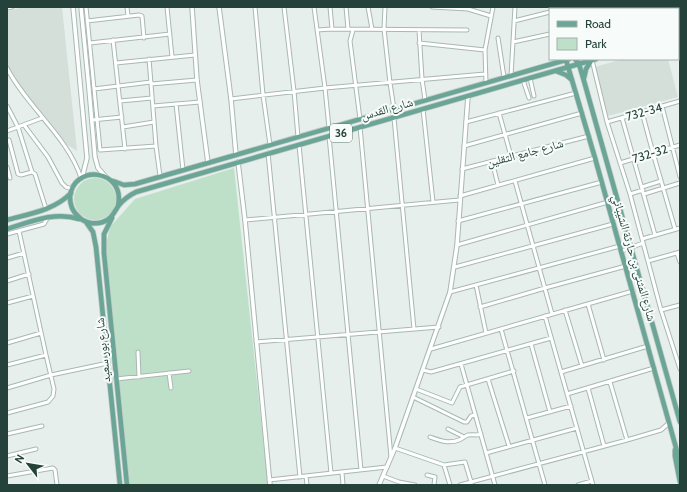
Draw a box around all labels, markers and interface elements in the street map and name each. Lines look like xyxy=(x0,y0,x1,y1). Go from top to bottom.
legend xyxy=(549,8,679,60)
text: Road xyxy=(585,16,611,31)
text: Park xyxy=(585,36,607,51)
street label: شارع القدس xyxy=(359,94,415,124)
street label: 732-34 xyxy=(624,99,664,124)
road number: 36 xyxy=(330,124,352,142)
street label: شارع جامع الثقلين xyxy=(485,135,565,171)
street label: 732-32 xyxy=(630,141,669,166)
street label: شارع المثنى بن حارثة الشيباني xyxy=(606,193,660,324)
street label: شارع بور سعيد xyxy=(92,317,114,383)
north arrow xyxy=(8,444,48,484)
text: N xyxy=(11,452,27,466)

